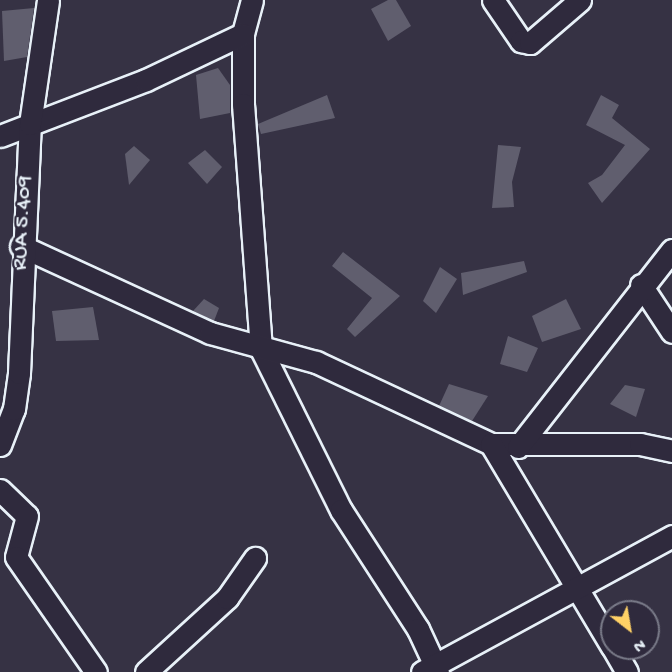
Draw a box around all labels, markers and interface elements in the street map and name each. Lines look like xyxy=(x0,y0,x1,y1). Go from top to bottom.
street label: RUA 5.409 xyxy=(8,175,40,271)
north arrow xyxy=(600,600,660,660)
text: N xyxy=(629,633,648,655)

